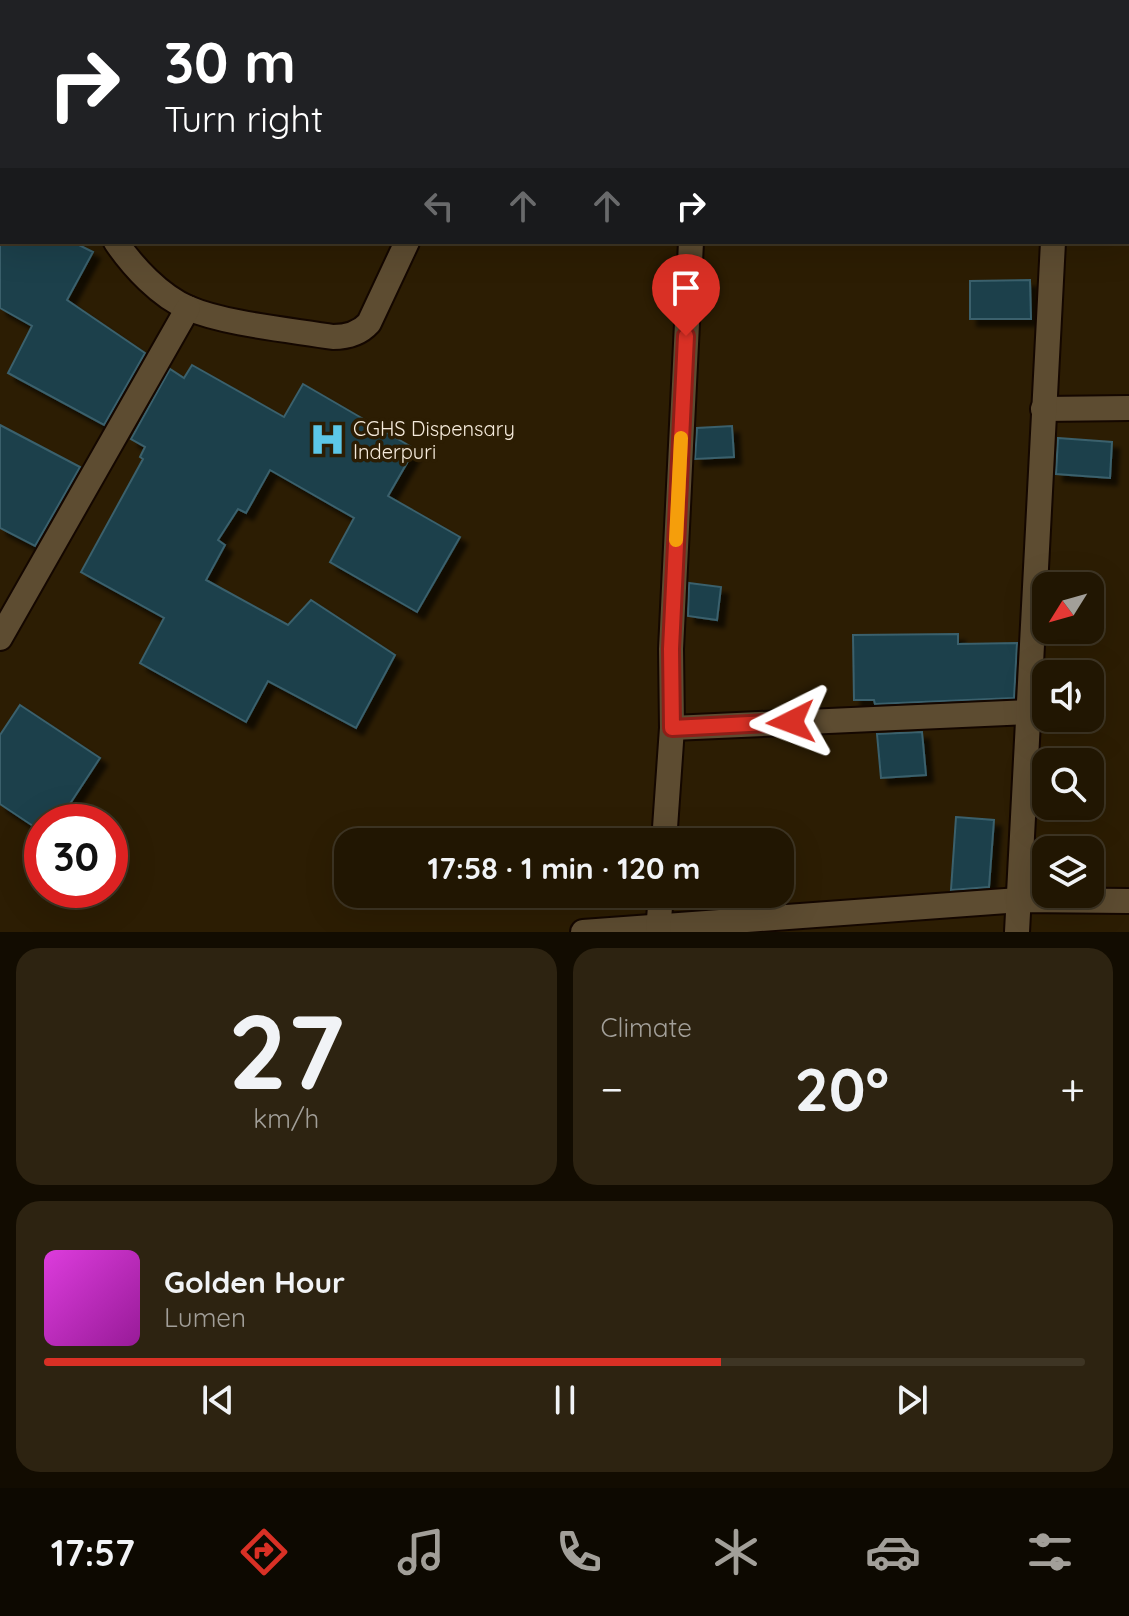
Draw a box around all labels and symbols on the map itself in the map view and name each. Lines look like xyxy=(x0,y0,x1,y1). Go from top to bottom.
pin xyxy=(652,254,720,336)
place label: CGHS Dispensary Inderpuri xyxy=(353,416,515,464)
hospital icon: CGHS Dispensary Inderpuri xyxy=(308,421,346,459)
north arrow xyxy=(1032,572,1104,644)
position arrow xyxy=(749,680,833,764)
speed limit sign: 30 xyxy=(24,804,128,908)

